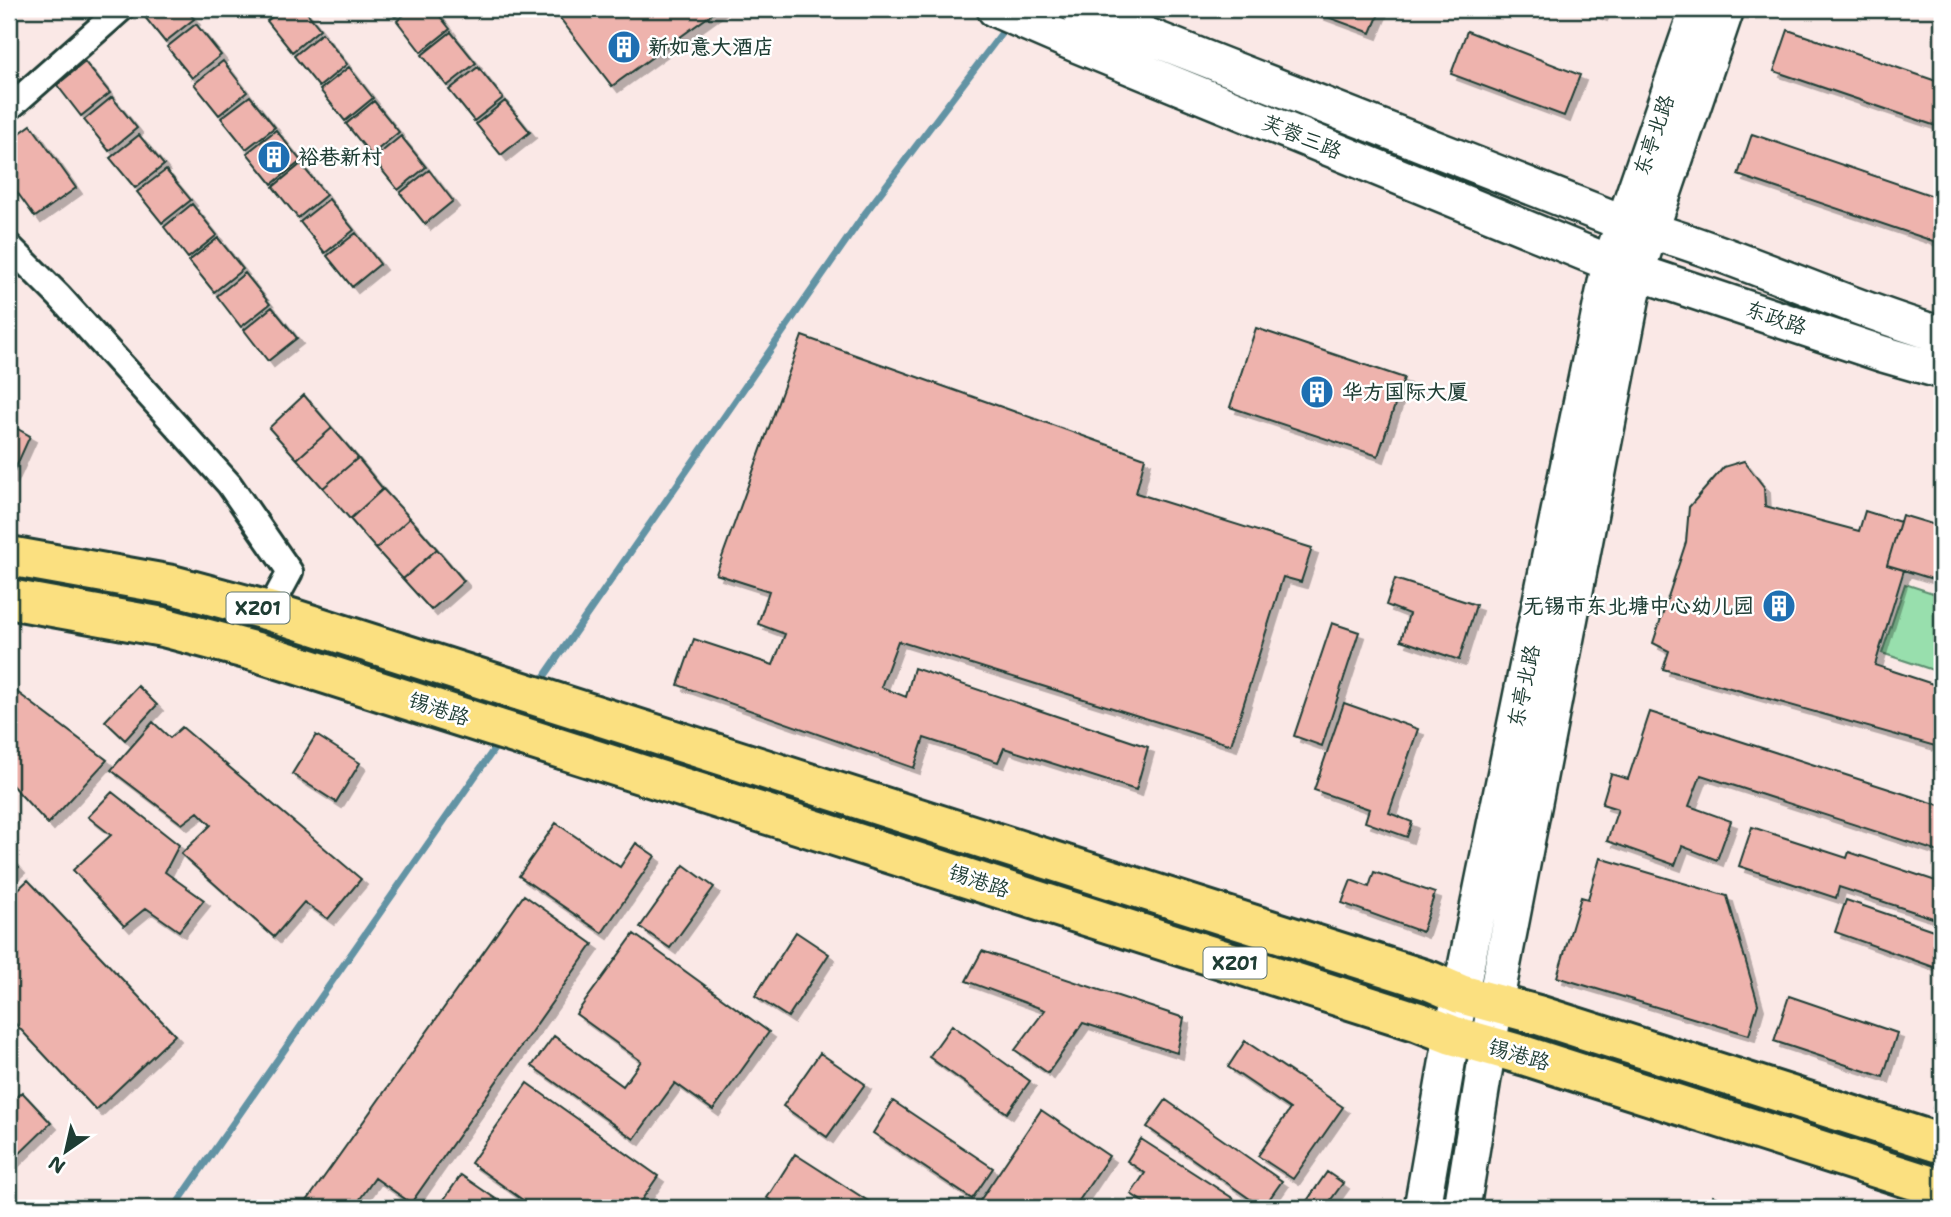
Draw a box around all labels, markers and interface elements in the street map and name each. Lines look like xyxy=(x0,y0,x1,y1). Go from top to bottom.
building icon: 新如意大酒店 xyxy=(605,28,643,66)
place label: 新如意大酒店 xyxy=(648,33,774,61)
street label: 东亭北路 xyxy=(1627,91,1681,179)
street label: 芙蓉三路 xyxy=(1258,108,1346,166)
building icon: 裕巷新村 xyxy=(255,138,293,176)
place label: 裕巷新村 xyxy=(298,143,382,171)
street label: 东政路 xyxy=(1742,295,1810,341)
building icon: 华方国际大厦 xyxy=(1298,373,1336,411)
place label: 华方国际大厦 xyxy=(1342,378,1468,406)
building icon: 无锡市东北塘中心幼儿园 xyxy=(1760,587,1798,625)
place label: 无锡市东北塘中心幼儿园 xyxy=(1523,592,1754,620)
road number: XZ01 xyxy=(226,593,290,624)
street label: 东亭北路 xyxy=(1502,642,1546,730)
street label: 锡港路 xyxy=(405,686,473,732)
street label: 锡港路 xyxy=(945,858,1013,904)
road number: XZ01 xyxy=(1204,948,1266,979)
street label: 锡港路 xyxy=(1485,1033,1553,1077)
north arrow xyxy=(32,1116,102,1186)
text: N xyxy=(44,1150,70,1179)

